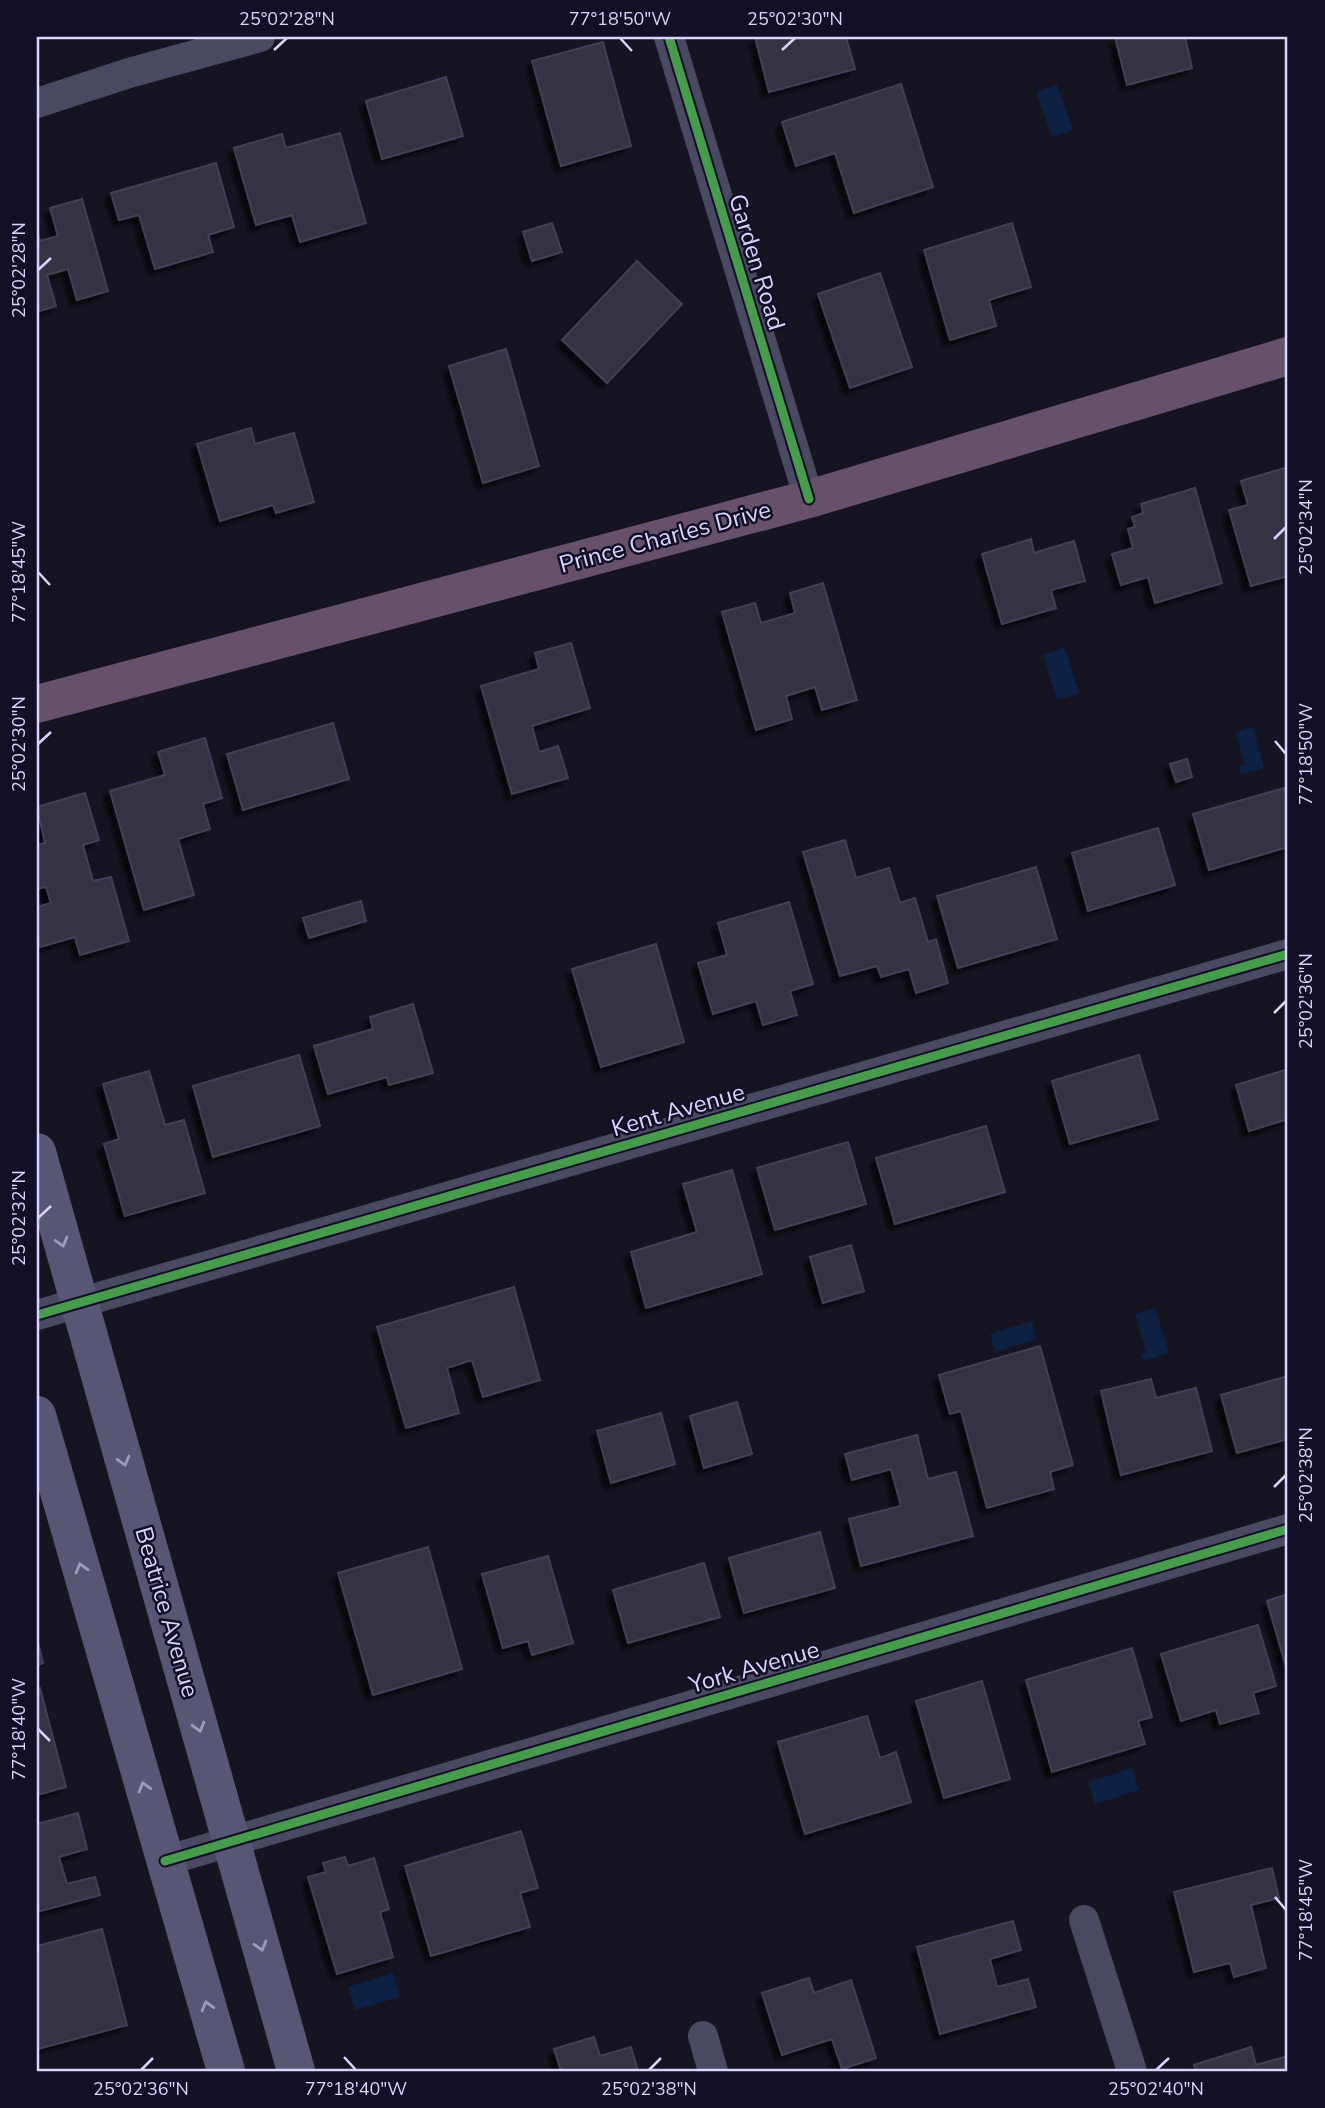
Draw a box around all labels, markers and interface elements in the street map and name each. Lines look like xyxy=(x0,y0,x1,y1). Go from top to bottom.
text: 25°02'28"N xyxy=(239,7,335,31)
text: 77°18'50"W xyxy=(569,7,671,31)
text: 25°02'30"N xyxy=(747,7,843,31)
street label: Garden Road xyxy=(721,190,793,334)
text: 25°02'28"N xyxy=(7,222,31,318)
text: 25°02'34"N xyxy=(1294,479,1318,575)
street label: Prince Charles Drive xyxy=(556,493,774,581)
text: 77°18'45"W xyxy=(7,521,31,623)
text: 25°02'30"N xyxy=(7,696,31,792)
text: 77°18'50"W xyxy=(1294,703,1318,805)
text: 25°02'36"N xyxy=(1294,953,1318,1049)
street label: Kent Avenue xyxy=(608,1076,748,1144)
text: 25°02'32"N xyxy=(7,1170,31,1266)
one-way arrow xyxy=(54,1235,68,1247)
text: 25°02'38"N xyxy=(1294,1427,1318,1523)
one-way arrow xyxy=(116,1454,130,1466)
street label: Beatrice Avenue xyxy=(127,1523,207,1701)
one-way arrow xyxy=(75,1563,89,1575)
street label: York Avenue xyxy=(684,1633,823,1701)
text: 77°18'40"W xyxy=(7,1678,31,1780)
one-way arrow xyxy=(191,1720,205,1732)
one-way arrow xyxy=(137,1781,152,1793)
text: 77°18'45"W xyxy=(1294,1859,1318,1961)
one-way arrow xyxy=(252,1939,267,1951)
one-way arrow xyxy=(200,2000,215,2012)
text: 25°02'36"N xyxy=(93,2077,189,2101)
text: 77°18'40"W xyxy=(305,2077,407,2101)
text: 25°02'38"N xyxy=(601,2077,697,2101)
text: 25°02'40"N xyxy=(1108,2077,1204,2101)

